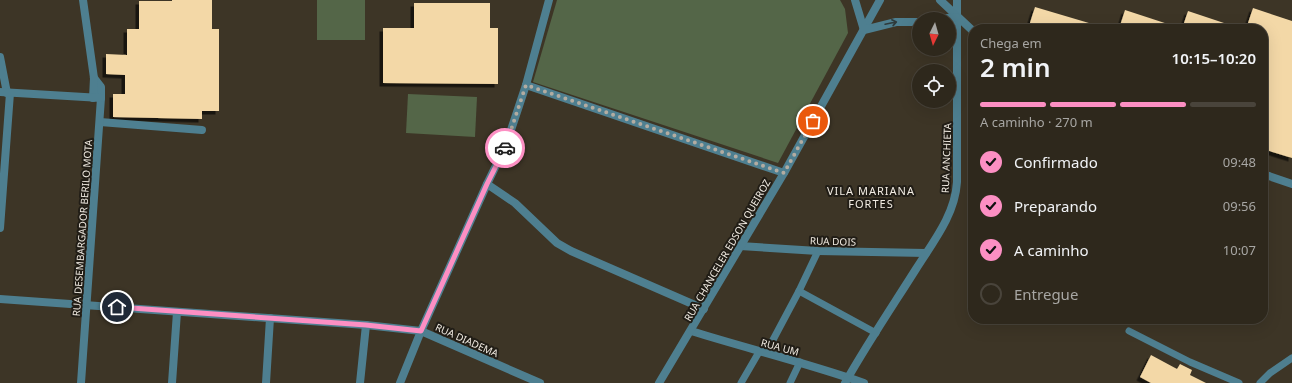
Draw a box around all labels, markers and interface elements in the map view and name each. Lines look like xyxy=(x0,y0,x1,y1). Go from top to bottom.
north arrow xyxy=(912,12,956,56)
map controls xyxy=(912,12,956,108)
one-way arrow xyxy=(884,19,897,27)
text: Chega em xyxy=(980,34,1042,52)
text: 10:15–10:20 xyxy=(1172,48,1256,68)
text: 2 min xyxy=(980,49,1051,85)
button: locate xyxy=(912,64,956,108)
pin xyxy=(796,104,830,138)
icon: bag xyxy=(802,110,824,132)
text: A caminho · 270 m xyxy=(980,113,1093,131)
street label: RUA ANCHIETA xyxy=(938,122,954,193)
courier xyxy=(485,128,525,168)
icon: car xyxy=(494,137,516,159)
street label: RUA DESEMBARGADOR BERILO MOTA xyxy=(69,139,95,317)
icon: check xyxy=(980,151,1002,173)
text: Confirmado xyxy=(1014,152,1098,172)
text: 09:48 xyxy=(1223,153,1256,171)
street label: RUA CHANCELER EDSON QUEIROZ xyxy=(681,176,774,324)
district label: VILA MARIANA FORTES xyxy=(827,183,915,211)
icon: check xyxy=(980,195,1002,217)
text: Preparando xyxy=(1014,196,1097,216)
text: 09:56 xyxy=(1223,197,1256,215)
street label: RUA DOIS xyxy=(810,233,857,249)
icon: check xyxy=(980,239,1002,261)
text: A caminho xyxy=(1014,240,1089,260)
text: 10:07 xyxy=(1223,241,1256,259)
text: Entregue xyxy=(1014,284,1078,304)
pin xyxy=(100,290,134,324)
icon: home xyxy=(106,296,128,318)
street label: RUA DIADEMA xyxy=(433,320,501,360)
street label: RUA UM xyxy=(759,335,801,359)

